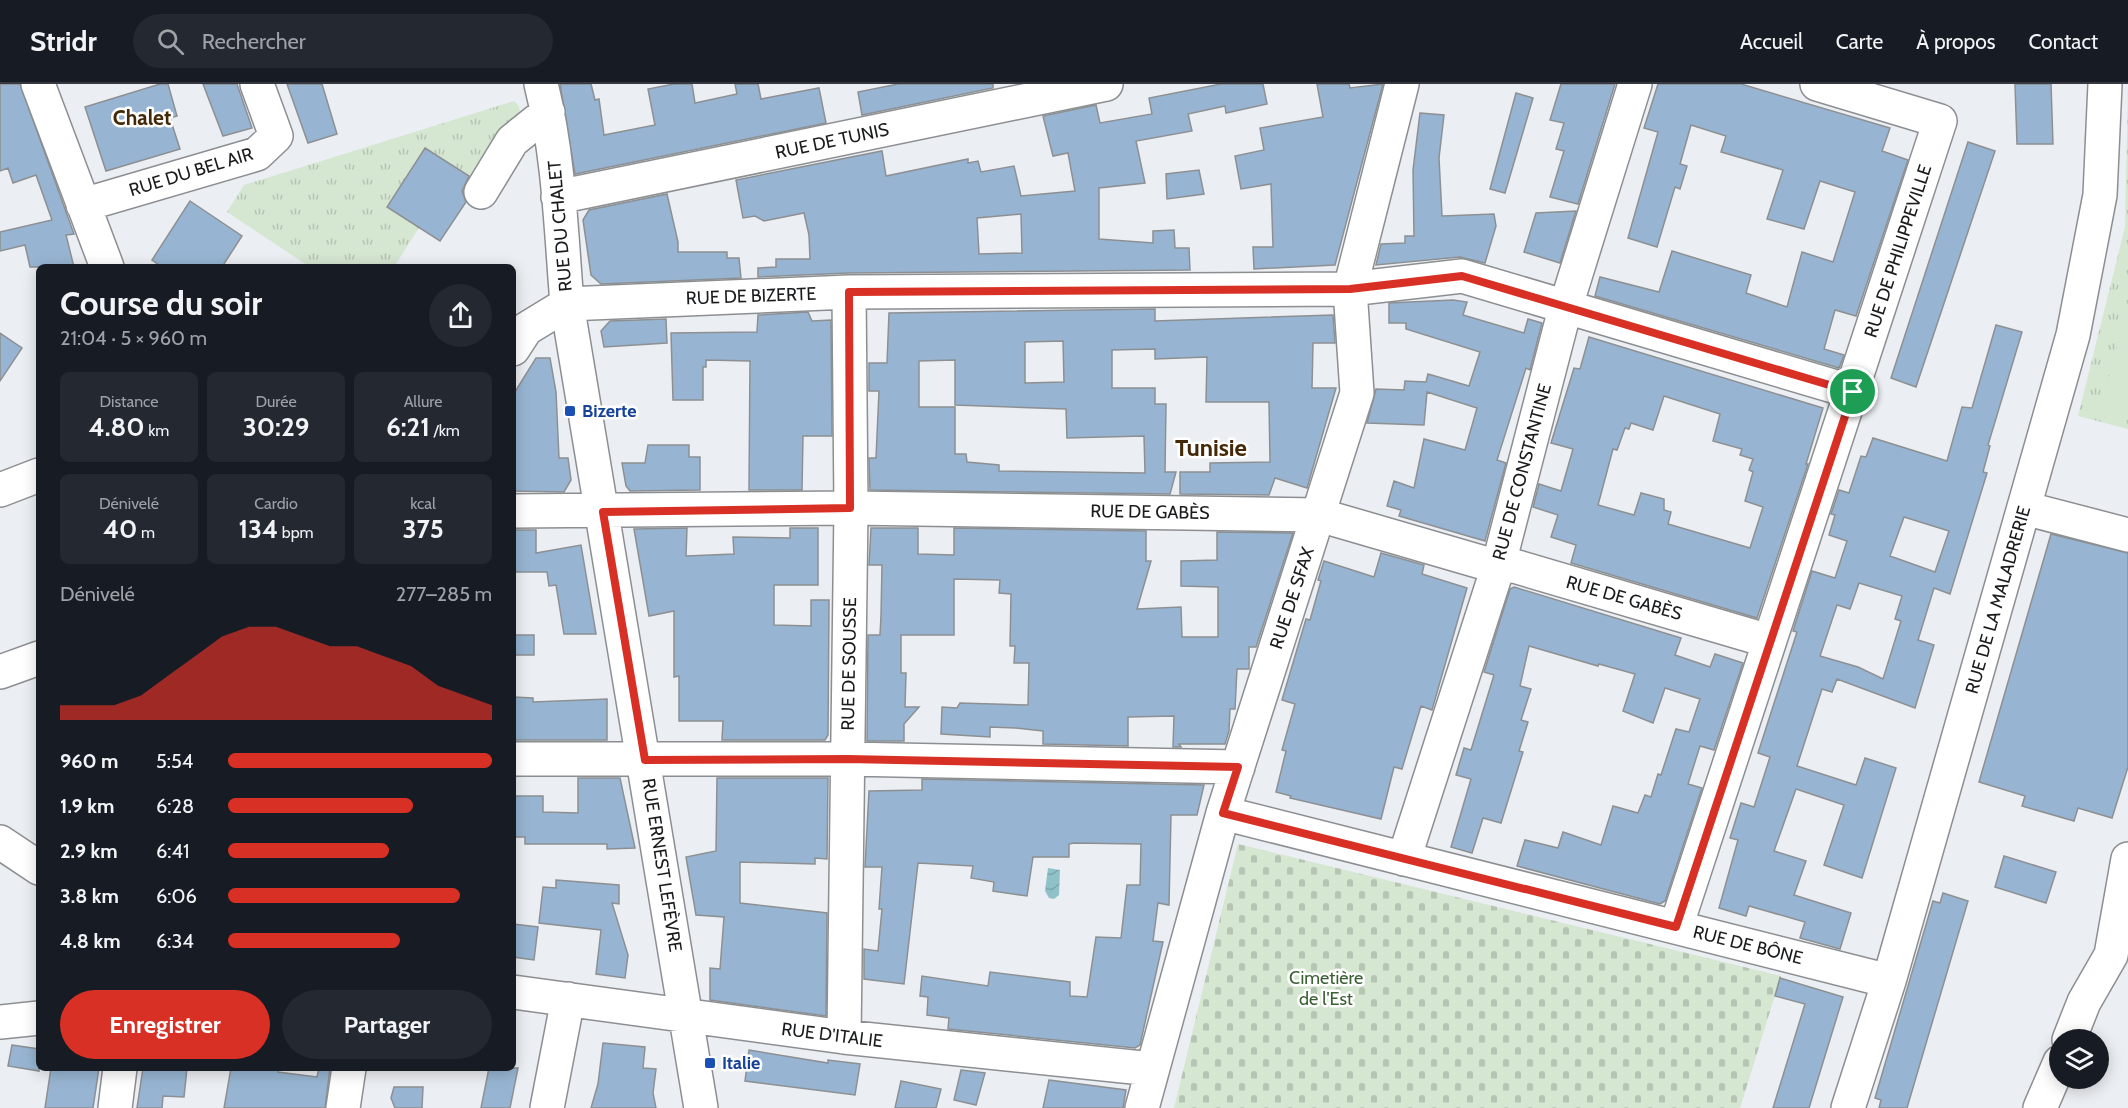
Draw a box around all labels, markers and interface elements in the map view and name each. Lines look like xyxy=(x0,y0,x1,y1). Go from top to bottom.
search box xyxy=(133,14,553,68)
text: Stridr xyxy=(30,24,97,58)
icon: search xyxy=(154,25,187,58)
text: Rechercher xyxy=(202,28,306,55)
text: Accueil xyxy=(1740,29,1803,54)
text: Carte xyxy=(1836,29,1883,54)
text: À propos xyxy=(1916,29,1995,54)
text: Contact xyxy=(2028,29,2098,54)
district label: Chalet xyxy=(113,105,171,130)
street label: RUE DE TUNIS xyxy=(773,118,891,164)
street label: RUE DU BEL AIR xyxy=(126,143,256,201)
street label: RUE DU CHALET xyxy=(543,159,577,292)
street label: RUE DE PHILIPPEVILLE xyxy=(1860,162,1936,340)
text: Course du soir xyxy=(60,283,262,323)
street label: RUE DE BIZERTE xyxy=(685,283,817,309)
button: share xyxy=(429,284,492,347)
text: 21:04 · 5 × 960 m xyxy=(60,326,207,350)
pin xyxy=(1827,366,1878,417)
icon: arrive xyxy=(1836,375,1869,408)
street label: RUE DE CONSTANTINE xyxy=(1488,381,1556,563)
text: Distance xyxy=(100,392,158,411)
text: Durée xyxy=(255,392,297,411)
text: Allure xyxy=(404,392,442,411)
place label: Bizerte xyxy=(582,400,637,422)
marker: Bizerte xyxy=(563,404,577,418)
text: 4.80 xyxy=(89,411,145,443)
text: 30:29 xyxy=(243,411,309,443)
text: 6:21 xyxy=(386,411,430,443)
text: km xyxy=(145,421,169,440)
text: /km xyxy=(430,421,460,440)
district label: Tunisie xyxy=(1175,433,1247,462)
text: Dénivelé xyxy=(99,494,159,513)
text: Cardio xyxy=(254,494,298,513)
text: kcal xyxy=(410,494,436,513)
street label: RUE DE GABÈS xyxy=(1090,500,1210,524)
street label: RUE DE LA MALADRERIE xyxy=(1961,504,2035,696)
text: 40 xyxy=(103,513,137,545)
text: 134 xyxy=(238,513,278,545)
text: 375 xyxy=(402,513,444,545)
text: m xyxy=(137,523,155,542)
text: bpm xyxy=(278,523,314,542)
street label: RUE DE SFAX xyxy=(1265,544,1319,652)
street label: RUE DE GABÈS xyxy=(1564,571,1684,625)
text: Dénivelé xyxy=(60,582,135,606)
text: 277–285 m xyxy=(396,582,492,606)
street label: RUE DE SOUSSE xyxy=(837,597,861,731)
text: 960 m xyxy=(60,749,118,773)
text: 5:54 xyxy=(156,749,193,773)
street label: RUE ERNEST LEFÈVRE xyxy=(637,777,687,954)
text: 1.9 km xyxy=(60,794,114,818)
text: 6:28 xyxy=(156,794,194,818)
text: 2.9 km xyxy=(60,839,118,863)
text: 6:41 xyxy=(156,839,190,863)
text: 3.8 km xyxy=(60,884,119,908)
text: 6:06 xyxy=(156,884,197,908)
street label: RUE DE BÔNE xyxy=(1691,921,1805,969)
text: 4.8 km xyxy=(60,929,121,953)
text: 6:34 xyxy=(156,929,194,953)
park label: Cimetière de l'Est xyxy=(1289,967,1363,1010)
button: Enregistrer xyxy=(60,990,270,1059)
button: Partager xyxy=(282,990,492,1059)
street label: RUE D'ITALIE xyxy=(780,1018,884,1052)
map controls xyxy=(2049,1029,2109,1089)
button: layers xyxy=(2049,1029,2109,1089)
place label: Italie xyxy=(722,1052,760,1074)
marker: Italie xyxy=(703,1056,717,1070)

